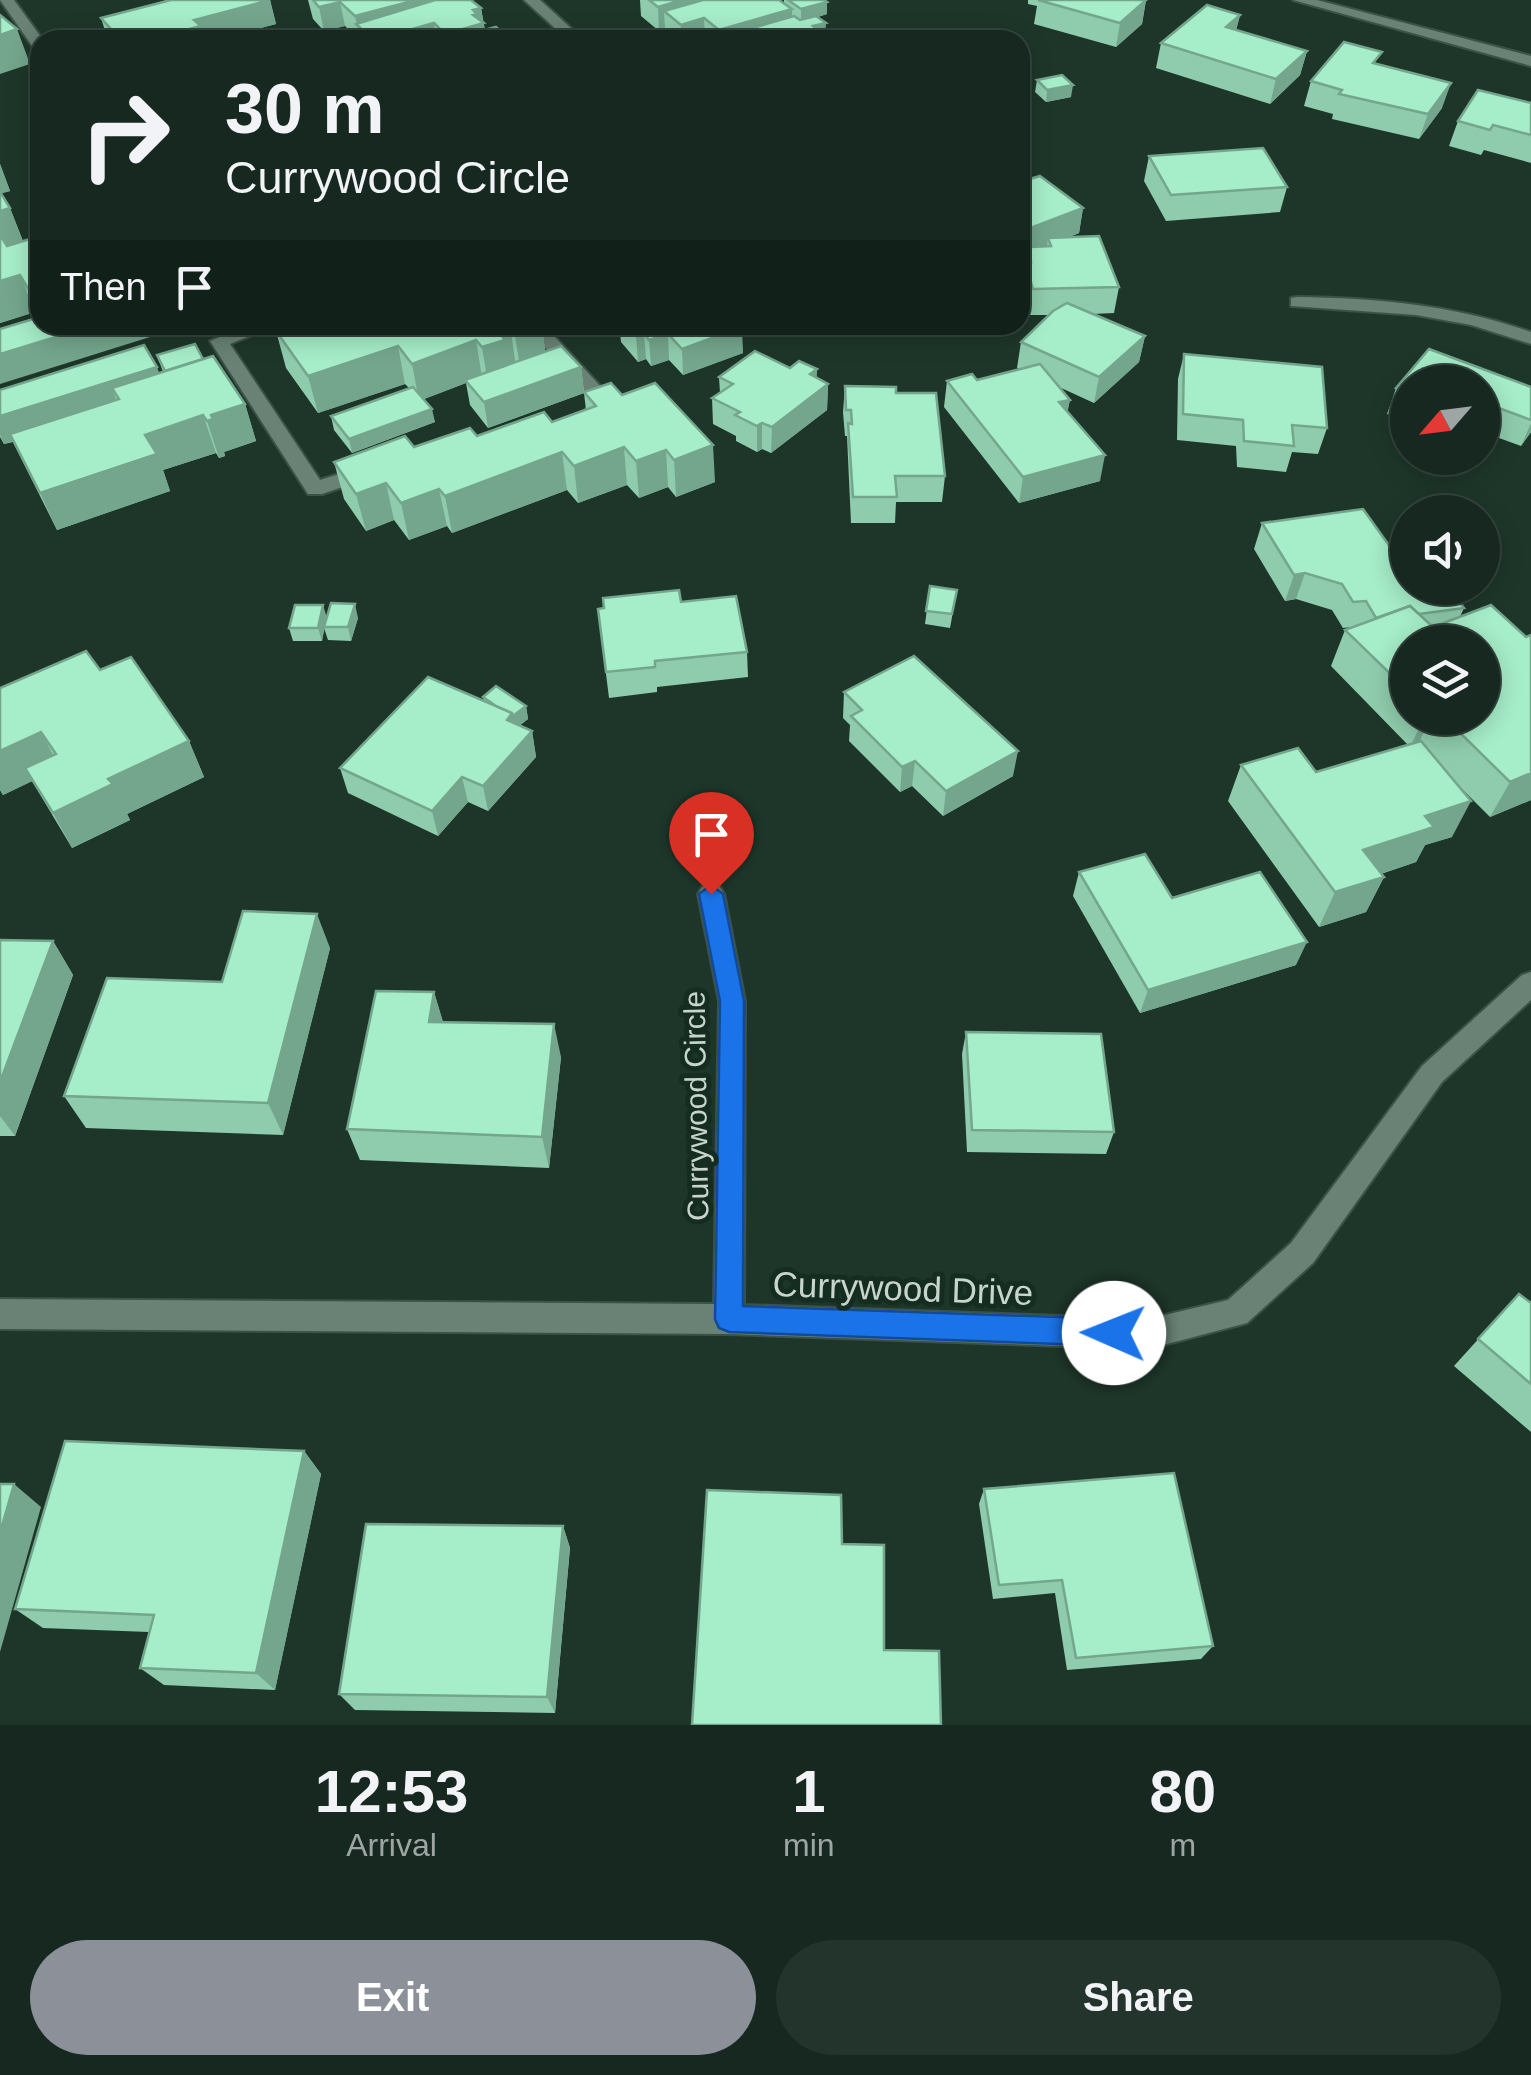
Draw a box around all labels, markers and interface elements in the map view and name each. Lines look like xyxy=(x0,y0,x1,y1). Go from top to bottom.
icon: right xyxy=(60,70,190,200)
text: 30 m xyxy=(225,70,385,148)
text: Currywood Circle xyxy=(225,152,570,203)
icon: arrive xyxy=(167,260,222,315)
text: Then xyxy=(60,266,147,308)
north arrow xyxy=(1390,365,1500,475)
map controls xyxy=(1390,365,1500,735)
button: sound xyxy=(1390,495,1500,605)
button: layers xyxy=(1390,625,1500,735)
pin xyxy=(669,792,754,895)
icon: arrive xyxy=(684,807,739,862)
street label: Currywood Circle xyxy=(677,991,715,1221)
street label: Currywood Drive xyxy=(772,1264,1034,1312)
position arrow xyxy=(1062,1281,1166,1385)
text: 12:53 xyxy=(315,1758,468,1825)
text: 1 xyxy=(792,1758,826,1825)
text: 80 xyxy=(1149,1758,1216,1825)
text: Arrival xyxy=(346,1827,437,1863)
text: min xyxy=(783,1827,835,1863)
text: m xyxy=(1169,1827,1196,1863)
button: Exit xyxy=(30,1940,756,2055)
button: Share xyxy=(776,1940,1501,2055)

